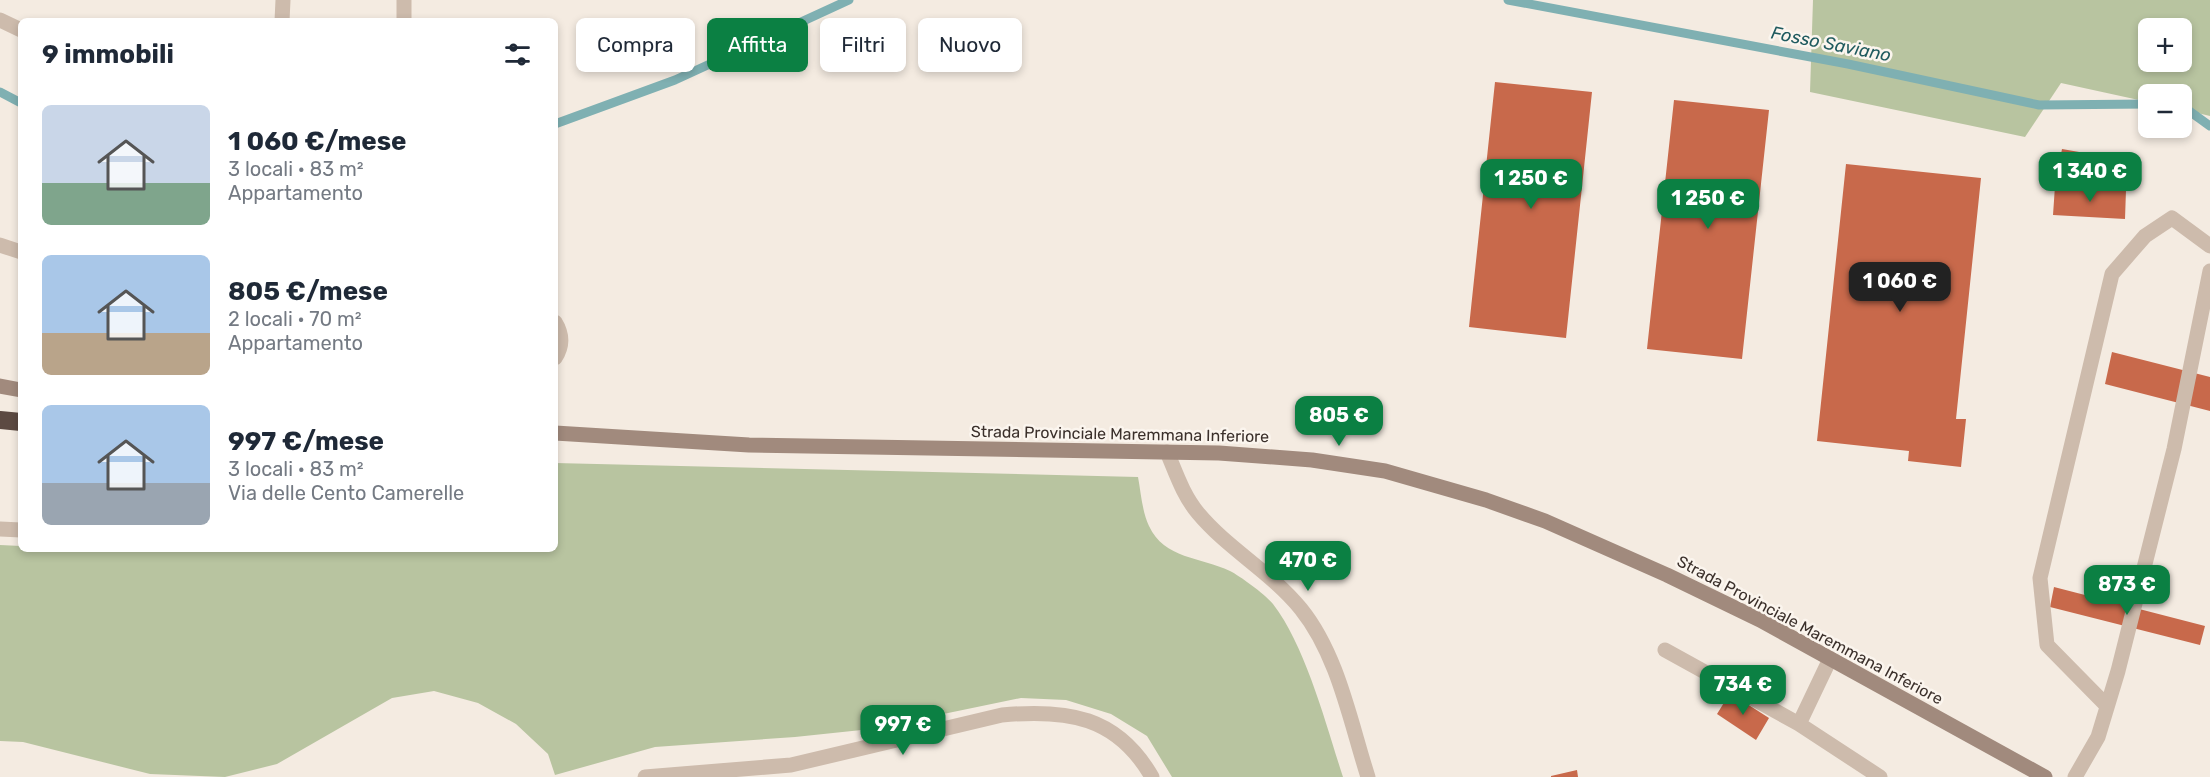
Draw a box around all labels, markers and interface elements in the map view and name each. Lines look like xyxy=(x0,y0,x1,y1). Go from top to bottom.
chip: Compra xyxy=(576,18,695,72)
chip: Affitta xyxy=(707,18,808,72)
chip: Filtri xyxy=(820,18,906,72)
chip: Nuovo xyxy=(918,18,1022,72)
map controls xyxy=(2138,18,2192,138)
button: + xyxy=(2138,18,2192,72)
water label: Fosso Saviano xyxy=(1769,22,1893,66)
icon: filters xyxy=(501,38,534,71)
text: 9 immobili xyxy=(42,39,174,70)
button: − xyxy=(2138,84,2192,138)
text: 1 060 €/mese xyxy=(228,126,407,157)
icon: home xyxy=(90,129,162,201)
pin: 1 340 € xyxy=(2035,152,2145,203)
text: 3 locali · 83 m² xyxy=(228,157,364,181)
pin: 1 250 € xyxy=(1476,159,1586,210)
text: 1 340 € xyxy=(2053,159,2127,183)
text: 1 250 € xyxy=(1494,166,1568,190)
pin: 1 250 € xyxy=(1653,179,1763,230)
text: Appartamento xyxy=(228,181,363,205)
text: 1 250 € xyxy=(1671,186,1745,210)
pin: 1 060 € xyxy=(1845,262,1955,313)
text: 1 060 € xyxy=(1863,269,1937,293)
text: 805 €/mese xyxy=(228,276,388,307)
icon: home xyxy=(90,279,162,351)
text: 2 locali · 70 m² xyxy=(228,307,362,331)
text: Appartamento xyxy=(228,331,363,355)
pin: 805 € xyxy=(1297,396,1381,447)
text: 805 € xyxy=(1309,403,1369,427)
street label: Strada Provinciale Maremmana Inferiore xyxy=(971,422,1269,446)
text: 997 €/mese xyxy=(228,426,384,457)
icon: home xyxy=(90,429,162,501)
text: 3 locali · 83 m² xyxy=(228,457,364,481)
text: Via delle Cento Camerelle xyxy=(228,481,464,505)
pin: 470 € xyxy=(1266,541,1350,592)
text: 470 € xyxy=(1279,548,1337,572)
street label: Strada Provinciale Maremmana Inferiore xyxy=(1674,552,1946,708)
pin: 873 € xyxy=(2085,565,2169,616)
text: 873 € xyxy=(2098,572,2156,596)
pin: 734 € xyxy=(1701,665,1785,716)
text: 734 € xyxy=(1714,672,1772,696)
pin: 997 € xyxy=(861,705,945,756)
text: 997 € xyxy=(874,712,932,736)

